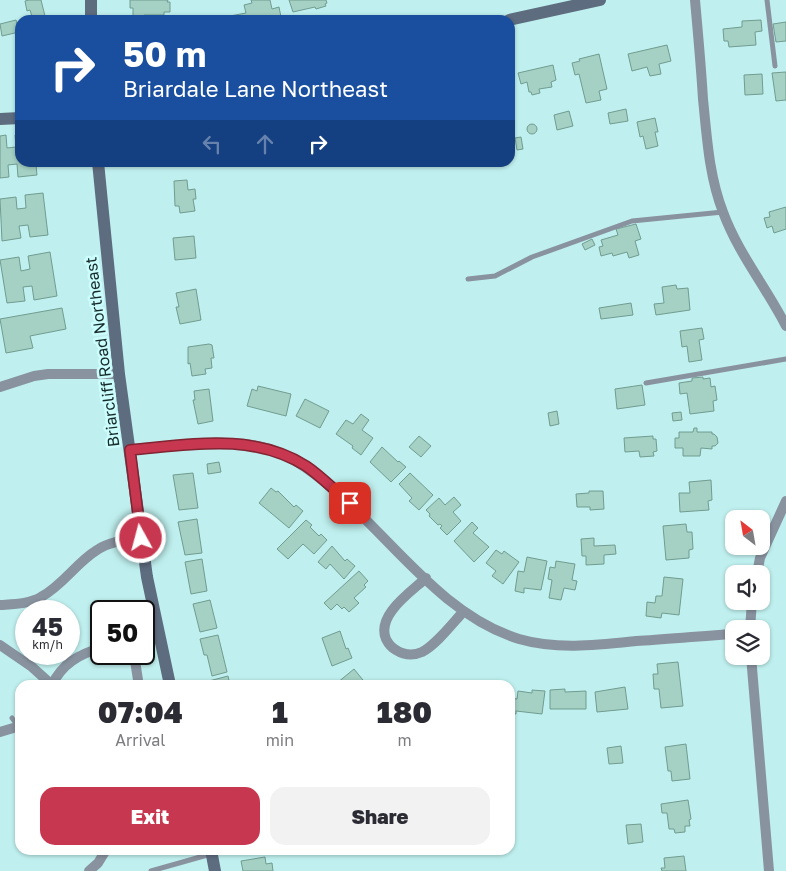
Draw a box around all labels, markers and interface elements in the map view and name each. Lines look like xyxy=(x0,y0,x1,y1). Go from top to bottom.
text: 50 m xyxy=(123,33,206,75)
icon: right xyxy=(40,35,105,100)
text: Briardale Lane Northeast xyxy=(123,75,388,102)
icon: left xyxy=(198,130,226,158)
icon: ahead xyxy=(251,130,279,158)
icon: right xyxy=(304,130,332,158)
street label: Briarcliff Road Northeast xyxy=(80,256,124,448)
pin xyxy=(329,482,371,524)
icon: arrive xyxy=(336,489,364,517)
north arrow xyxy=(725,510,770,555)
map controls xyxy=(725,510,770,665)
position arrow xyxy=(114,511,166,563)
button: sound xyxy=(725,565,770,610)
speed limit sign: 50 xyxy=(90,600,155,665)
text: 45 xyxy=(32,611,63,642)
button: layers xyxy=(725,620,770,665)
text: km/h xyxy=(32,637,63,652)
text: 07:04 xyxy=(98,694,183,730)
text: 1 xyxy=(272,694,288,730)
text: 180 xyxy=(377,694,432,730)
text: Arrival xyxy=(115,730,165,750)
text: min xyxy=(266,730,294,750)
text: m xyxy=(397,730,412,750)
button: Exit xyxy=(40,787,260,845)
button: Share xyxy=(270,787,490,845)

